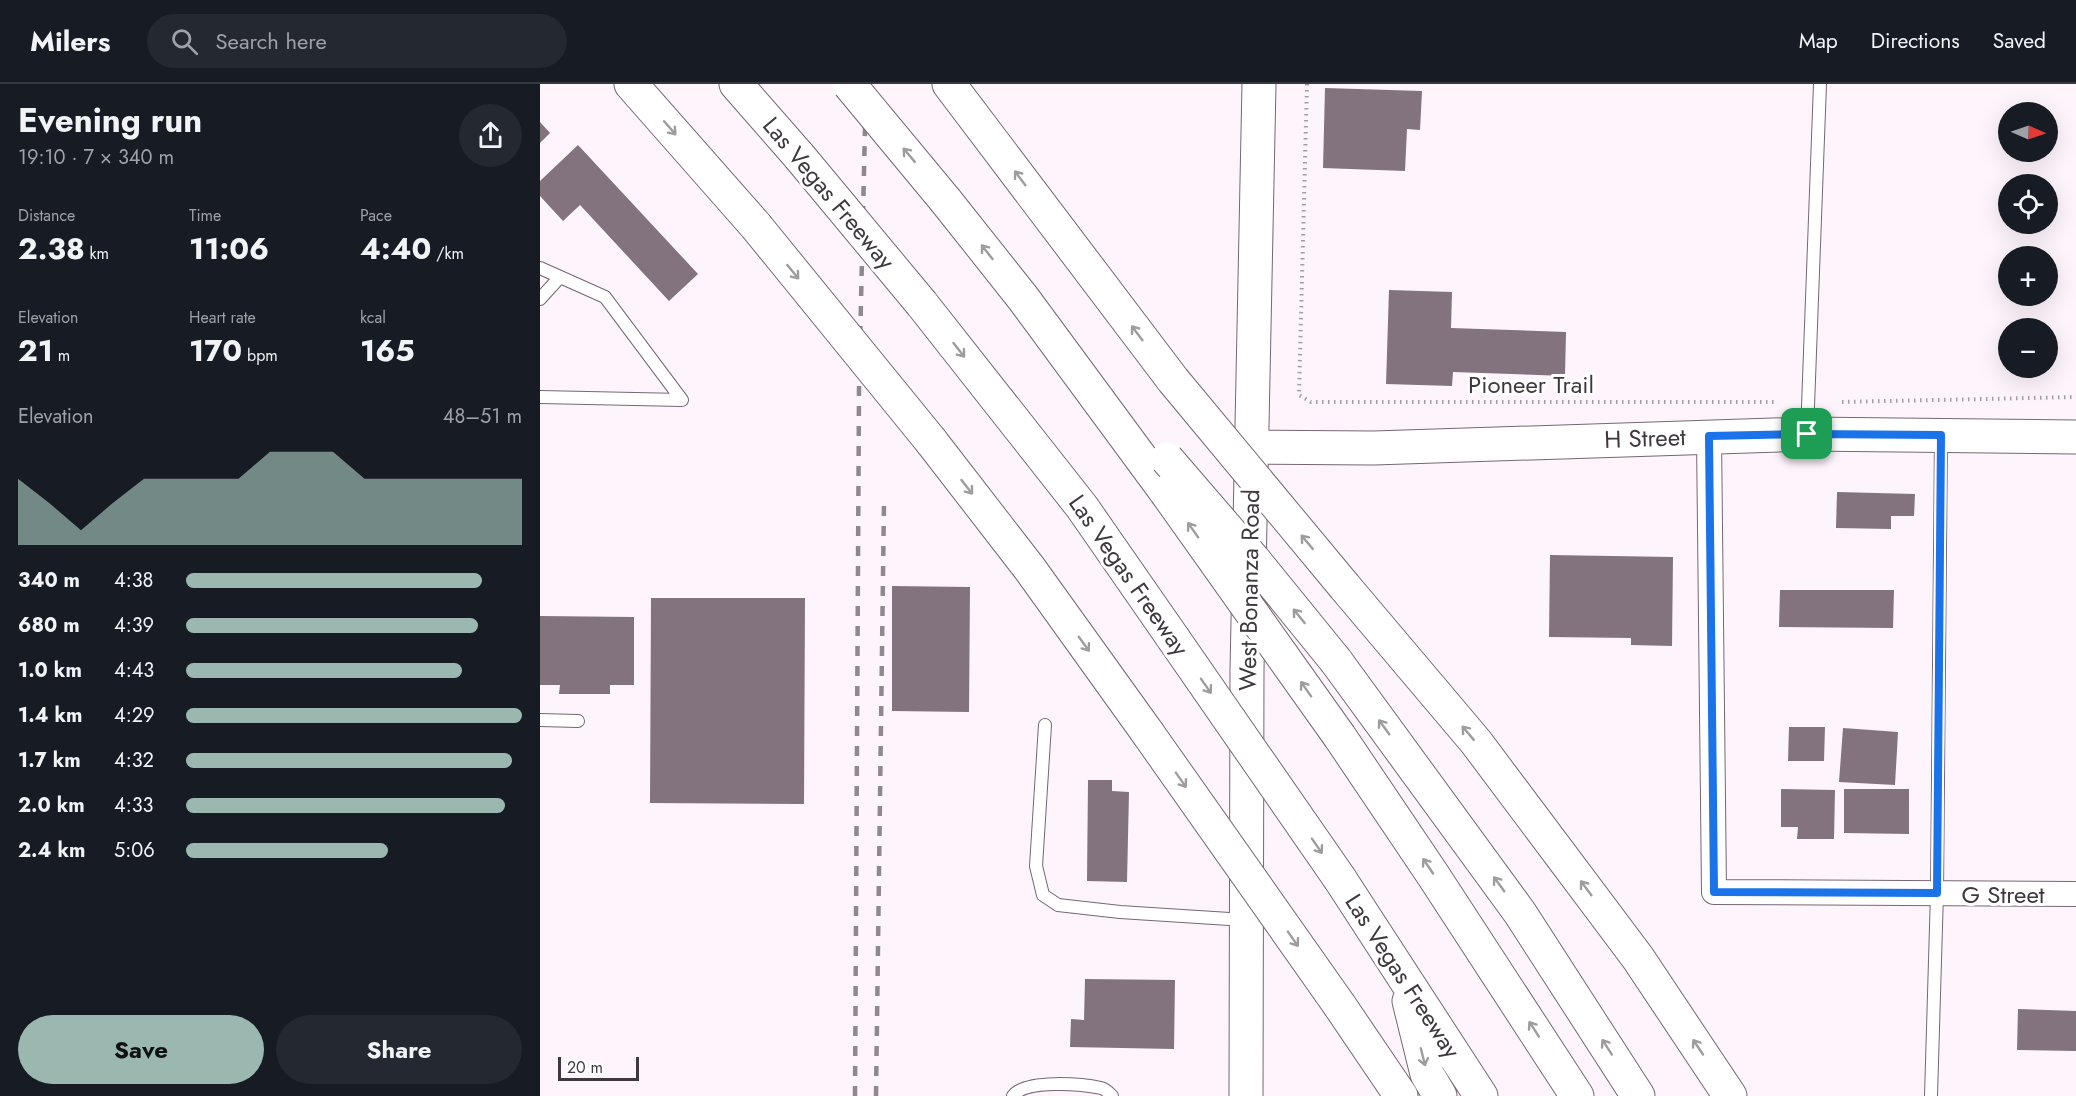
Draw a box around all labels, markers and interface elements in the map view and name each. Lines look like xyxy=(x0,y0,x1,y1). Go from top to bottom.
search box xyxy=(147,14,567,68)
text: Milers xyxy=(30,21,111,62)
icon: search xyxy=(168,25,201,58)
text: Search here xyxy=(216,25,327,57)
text: Map xyxy=(1799,26,1838,56)
text: Directions xyxy=(1871,26,1960,56)
text: Saved xyxy=(1993,26,2046,56)
text: Evening run xyxy=(18,97,202,144)
north arrow xyxy=(1998,102,2058,162)
map controls xyxy=(1998,102,2058,378)
button: share xyxy=(459,104,522,167)
street label: Las Vegas Freeway xyxy=(755,109,904,277)
one-way arrow xyxy=(663,120,677,135)
text: 19:10 · 7 × 340 m xyxy=(18,143,174,172)
one-way arrow xyxy=(902,148,915,164)
one-way arrow xyxy=(1014,170,1026,186)
button: locate xyxy=(1998,174,2058,234)
text: Distance xyxy=(18,204,75,227)
text: Time xyxy=(189,204,221,227)
text: Pace xyxy=(360,204,392,227)
text: 2.38 xyxy=(18,227,85,270)
text: 11:06 xyxy=(189,227,269,270)
text: 4:40 xyxy=(360,227,431,270)
text: km xyxy=(85,242,109,265)
text: /km xyxy=(431,242,464,265)
one-way arrow xyxy=(980,244,993,260)
button: + xyxy=(1998,246,2058,306)
one-way arrow xyxy=(786,264,800,279)
text: Elevation xyxy=(18,306,78,329)
text: Heart rate xyxy=(189,306,256,329)
text: kcal xyxy=(360,306,386,329)
button: − xyxy=(1998,318,2058,378)
one-way arrow xyxy=(1131,326,1144,342)
text: 21 xyxy=(18,329,53,372)
text: 170 xyxy=(189,329,242,372)
text: 165 xyxy=(360,329,415,372)
one-way arrow xyxy=(952,342,965,358)
text: m xyxy=(53,344,70,367)
text: bpm xyxy=(242,344,278,367)
street label: Pioneer Trail xyxy=(1468,367,1594,402)
text: Elevation xyxy=(18,402,93,431)
text: 48–51 m xyxy=(443,402,522,431)
pin xyxy=(1781,408,1832,459)
icon: arrive xyxy=(1790,417,1823,450)
street label: H Street xyxy=(1604,419,1687,457)
one-way arrow xyxy=(961,479,973,495)
street label: Las Vegas Freeway xyxy=(1060,487,1198,663)
street label: West Bonanza Road xyxy=(1230,489,1268,691)
one-way arrow xyxy=(1187,523,1199,539)
one-way arrow xyxy=(1301,534,1314,550)
text: 340 m xyxy=(18,566,80,595)
text: 4:38 xyxy=(114,566,154,595)
one-way arrow xyxy=(1293,608,1306,624)
text: 680 m xyxy=(18,611,80,640)
text: 4:39 xyxy=(114,611,154,640)
one-way arrow xyxy=(1077,635,1090,651)
text: 1.0 km xyxy=(18,656,82,685)
text: 4:43 xyxy=(114,656,154,685)
one-way arrow xyxy=(1200,678,1212,694)
one-way arrow xyxy=(1300,682,1312,698)
text: 1.4 km xyxy=(18,701,83,730)
text: 4:29 xyxy=(114,701,155,730)
one-way arrow xyxy=(1378,719,1391,735)
one-way arrow xyxy=(1461,725,1474,741)
text: 1.7 km xyxy=(18,746,81,775)
text: 4:32 xyxy=(114,746,154,775)
one-way arrow xyxy=(1174,771,1187,787)
text: 2.0 km xyxy=(18,791,85,820)
text: 4:33 xyxy=(114,791,154,820)
text: 2.4 km xyxy=(18,836,85,865)
text: 5:06 xyxy=(114,836,155,865)
one-way arrow xyxy=(1311,838,1323,854)
one-way arrow xyxy=(1422,858,1434,875)
one-way arrow xyxy=(1493,876,1506,892)
street label: G Street xyxy=(1961,877,2045,912)
one-way arrow xyxy=(1579,880,1592,896)
street label: Las Vegas Freeway xyxy=(1337,887,1470,1065)
one-way arrow xyxy=(1287,931,1299,947)
button: Save xyxy=(18,1015,264,1084)
button: Share xyxy=(276,1015,522,1084)
one-way arrow xyxy=(1528,1022,1540,1038)
one-way arrow xyxy=(1600,1039,1612,1056)
one-way arrow xyxy=(1692,1040,1704,1056)
one-way arrow xyxy=(1417,1047,1429,1066)
scale bar xyxy=(558,1054,639,1082)
text: 20 m xyxy=(567,1056,603,1079)

